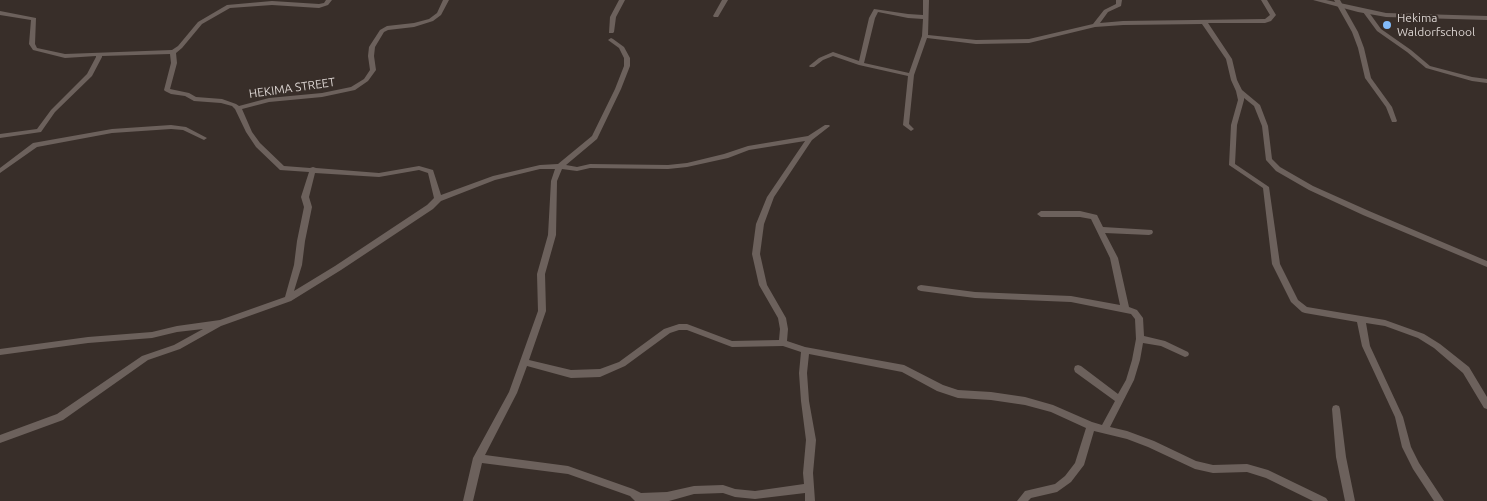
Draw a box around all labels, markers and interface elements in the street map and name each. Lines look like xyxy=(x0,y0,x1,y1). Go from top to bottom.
place label: Hekima Waldorfschool xyxy=(1397,11,1475,39)
marker: Hekima Waldorfschool xyxy=(1381,19,1393,31)
street label: HEKIMA STREET xyxy=(248,75,336,101)

